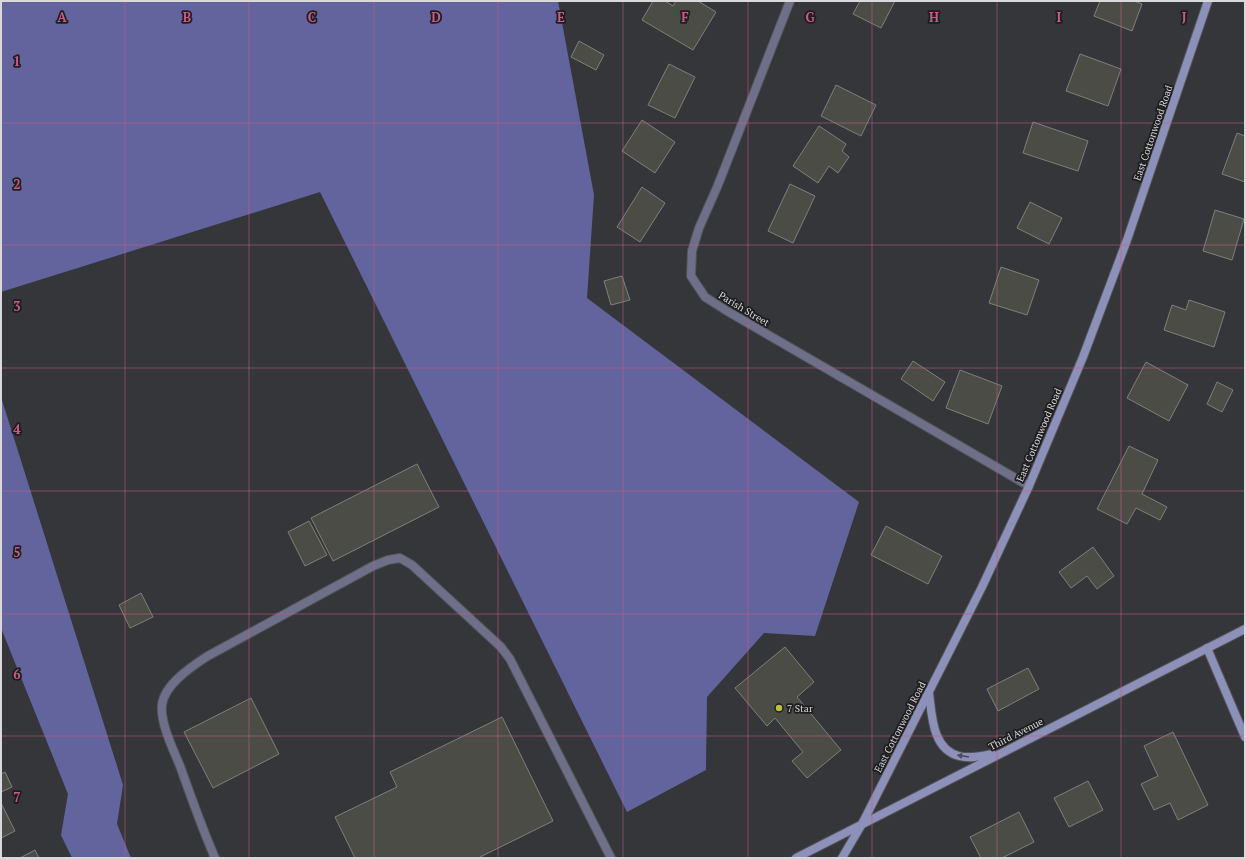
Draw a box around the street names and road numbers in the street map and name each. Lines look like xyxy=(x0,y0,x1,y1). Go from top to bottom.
street label: East Cottonwood Road xyxy=(1131,83,1176,183)
street label: Parish Street xyxy=(716,289,772,329)
street label: East Cottonwood Road xyxy=(1013,386,1065,484)
street label: East Cottonwood Road xyxy=(871,679,929,775)
street label: Third Avenue xyxy=(987,715,1045,753)

